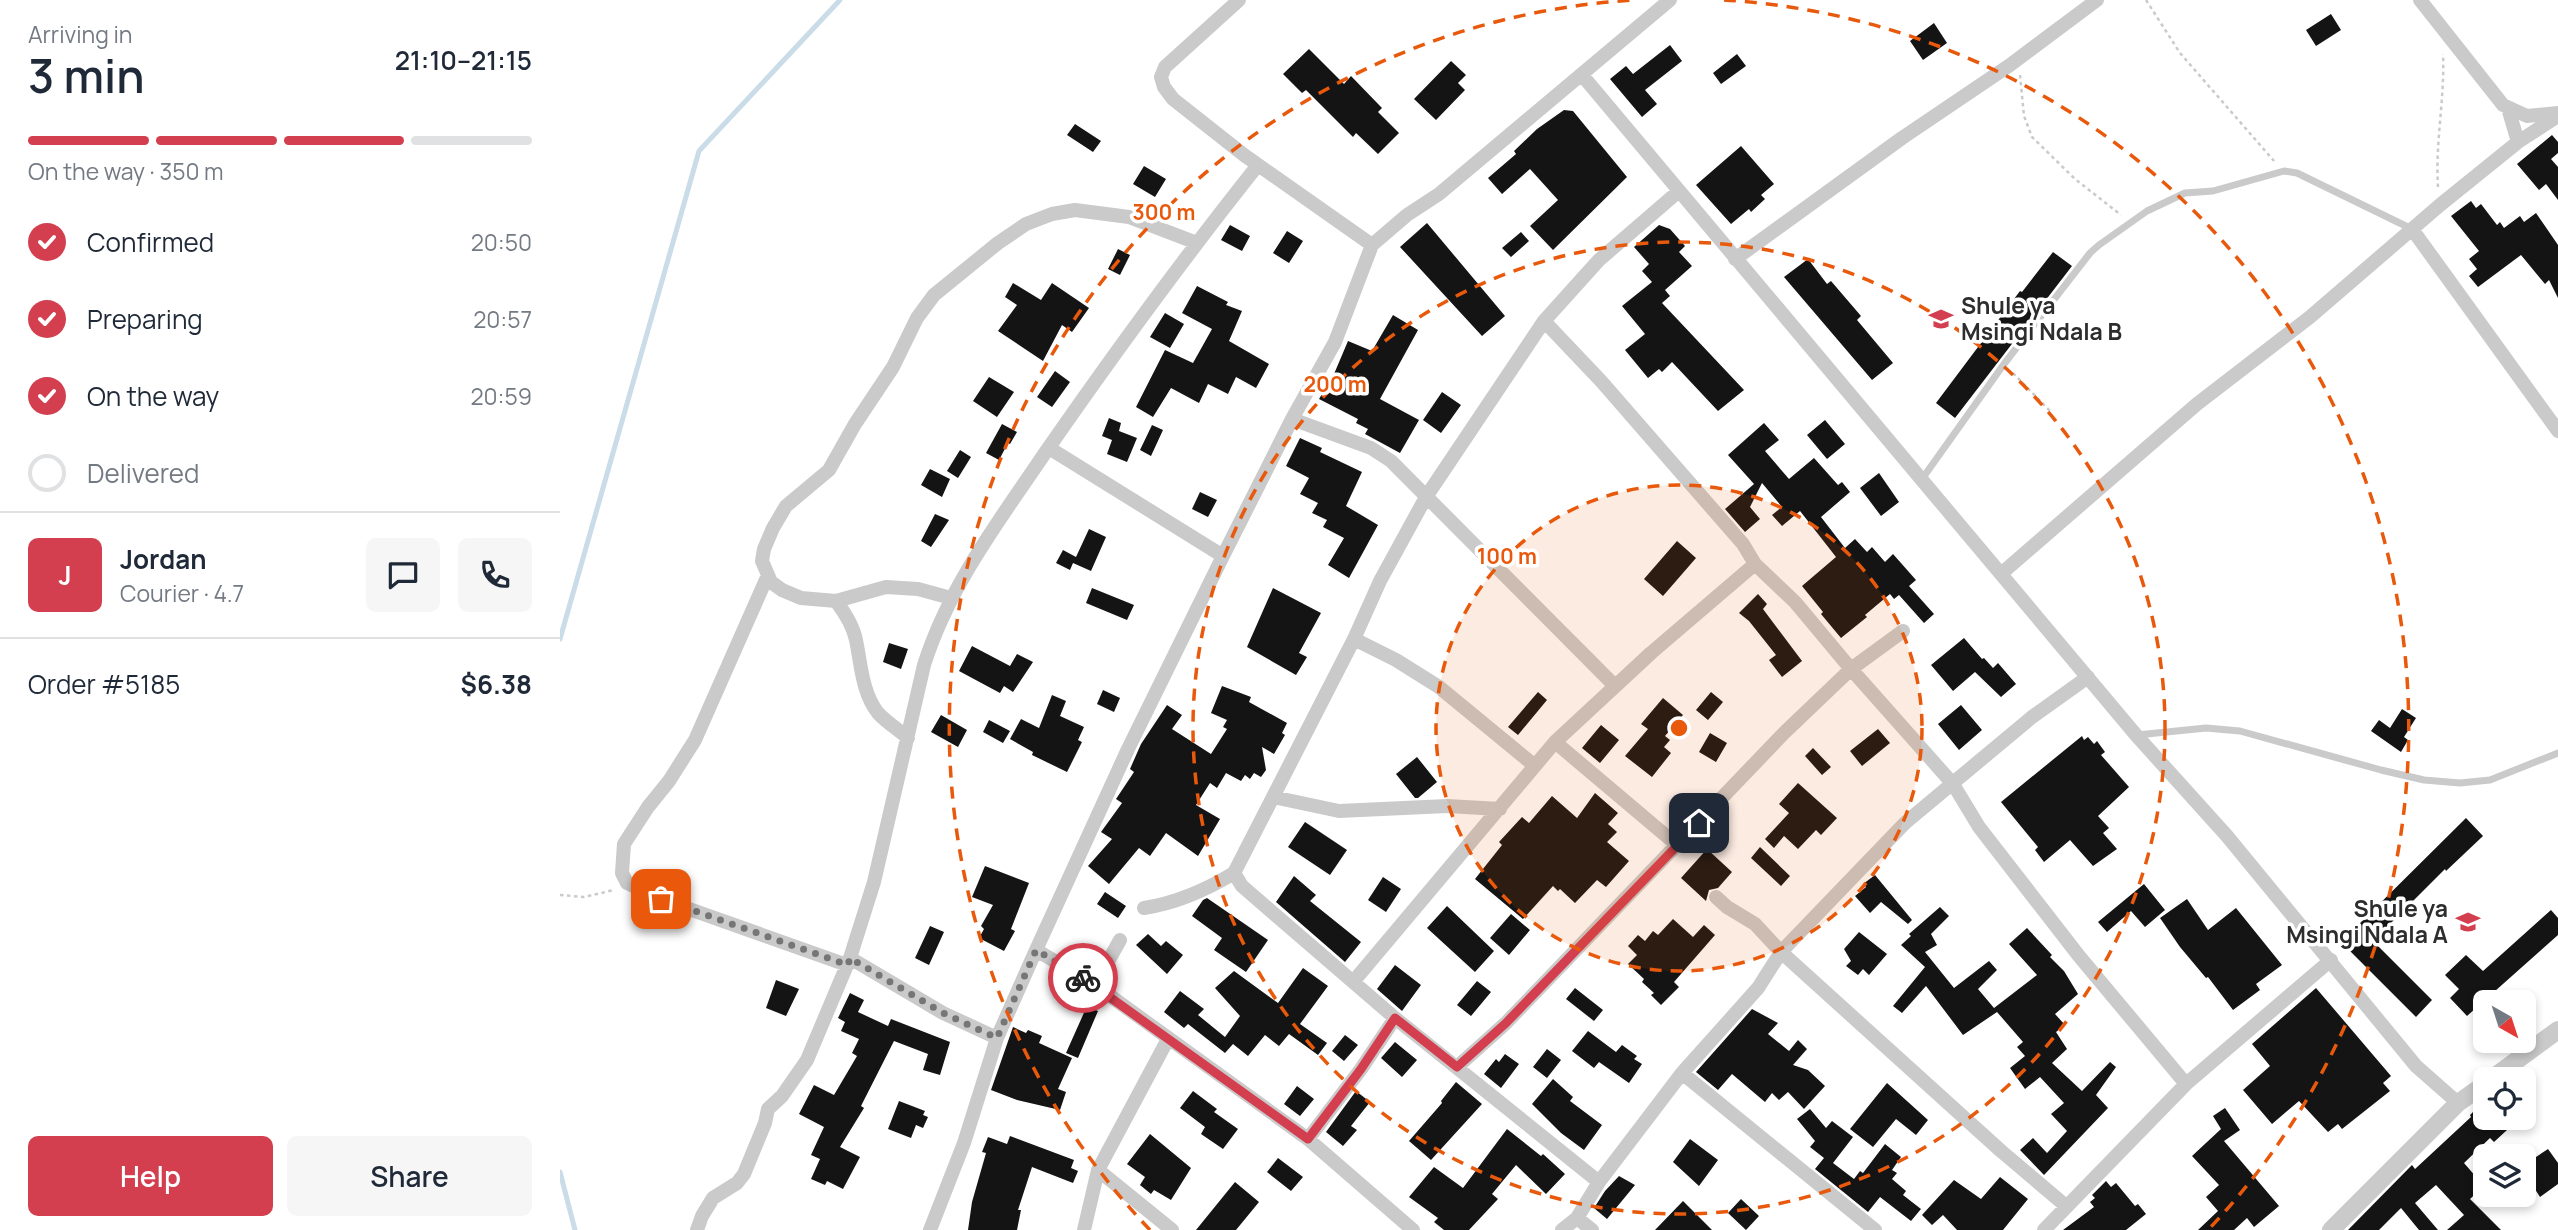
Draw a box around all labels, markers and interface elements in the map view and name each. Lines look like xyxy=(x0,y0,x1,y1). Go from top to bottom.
text: Arriving in xyxy=(28,18,133,50)
text: 21:10–21:15 xyxy=(395,42,532,78)
text: 3 min xyxy=(28,44,145,107)
text: On the way · 350 m xyxy=(28,155,224,187)
text: 300 m xyxy=(1133,198,1195,226)
icon: check xyxy=(28,223,66,261)
text: Confirmed xyxy=(87,224,214,260)
text: 20:50 xyxy=(471,226,532,258)
place label: Shule ya Msingi Ndala B xyxy=(1961,289,2122,347)
icon: check xyxy=(28,300,66,338)
text: Preparing xyxy=(87,301,203,337)
text: 20:57 xyxy=(473,303,532,335)
school or university icon: Shule ya Msingi Ndala B xyxy=(1927,305,1955,333)
text: 200 m xyxy=(1303,370,1367,398)
icon: check xyxy=(28,377,66,415)
text: On the way xyxy=(87,378,219,414)
text: 20:59 xyxy=(470,380,532,412)
text: Delivered xyxy=(87,455,199,491)
button: chat xyxy=(366,538,440,612)
button: phone xyxy=(458,538,532,612)
text: Jordan xyxy=(120,541,206,577)
text: 100 m xyxy=(1477,542,1537,570)
text: J xyxy=(58,557,72,593)
text: Courier · 4.7 xyxy=(120,577,244,609)
text: Order #5185 xyxy=(28,666,180,702)
text: $6.38 xyxy=(461,666,532,702)
centre of rings xyxy=(1667,716,1691,740)
pin xyxy=(1669,793,1729,853)
icon: home xyxy=(1680,804,1718,842)
pin xyxy=(631,869,691,929)
icon: bag xyxy=(642,880,680,918)
place label: Shule ya Msingi Ndala A xyxy=(2286,892,2448,950)
school or university icon: Shule ya Msingi Ndala A xyxy=(2454,908,2482,936)
courier xyxy=(1048,943,1118,1013)
icon: bike xyxy=(1064,959,1102,997)
north arrow xyxy=(2473,990,2536,1054)
map controls xyxy=(2473,990,2536,1207)
button: locate xyxy=(2473,1067,2536,1130)
button: Help xyxy=(28,1136,273,1216)
button: Share xyxy=(287,1136,532,1216)
button: layers xyxy=(2473,1144,2536,1207)

